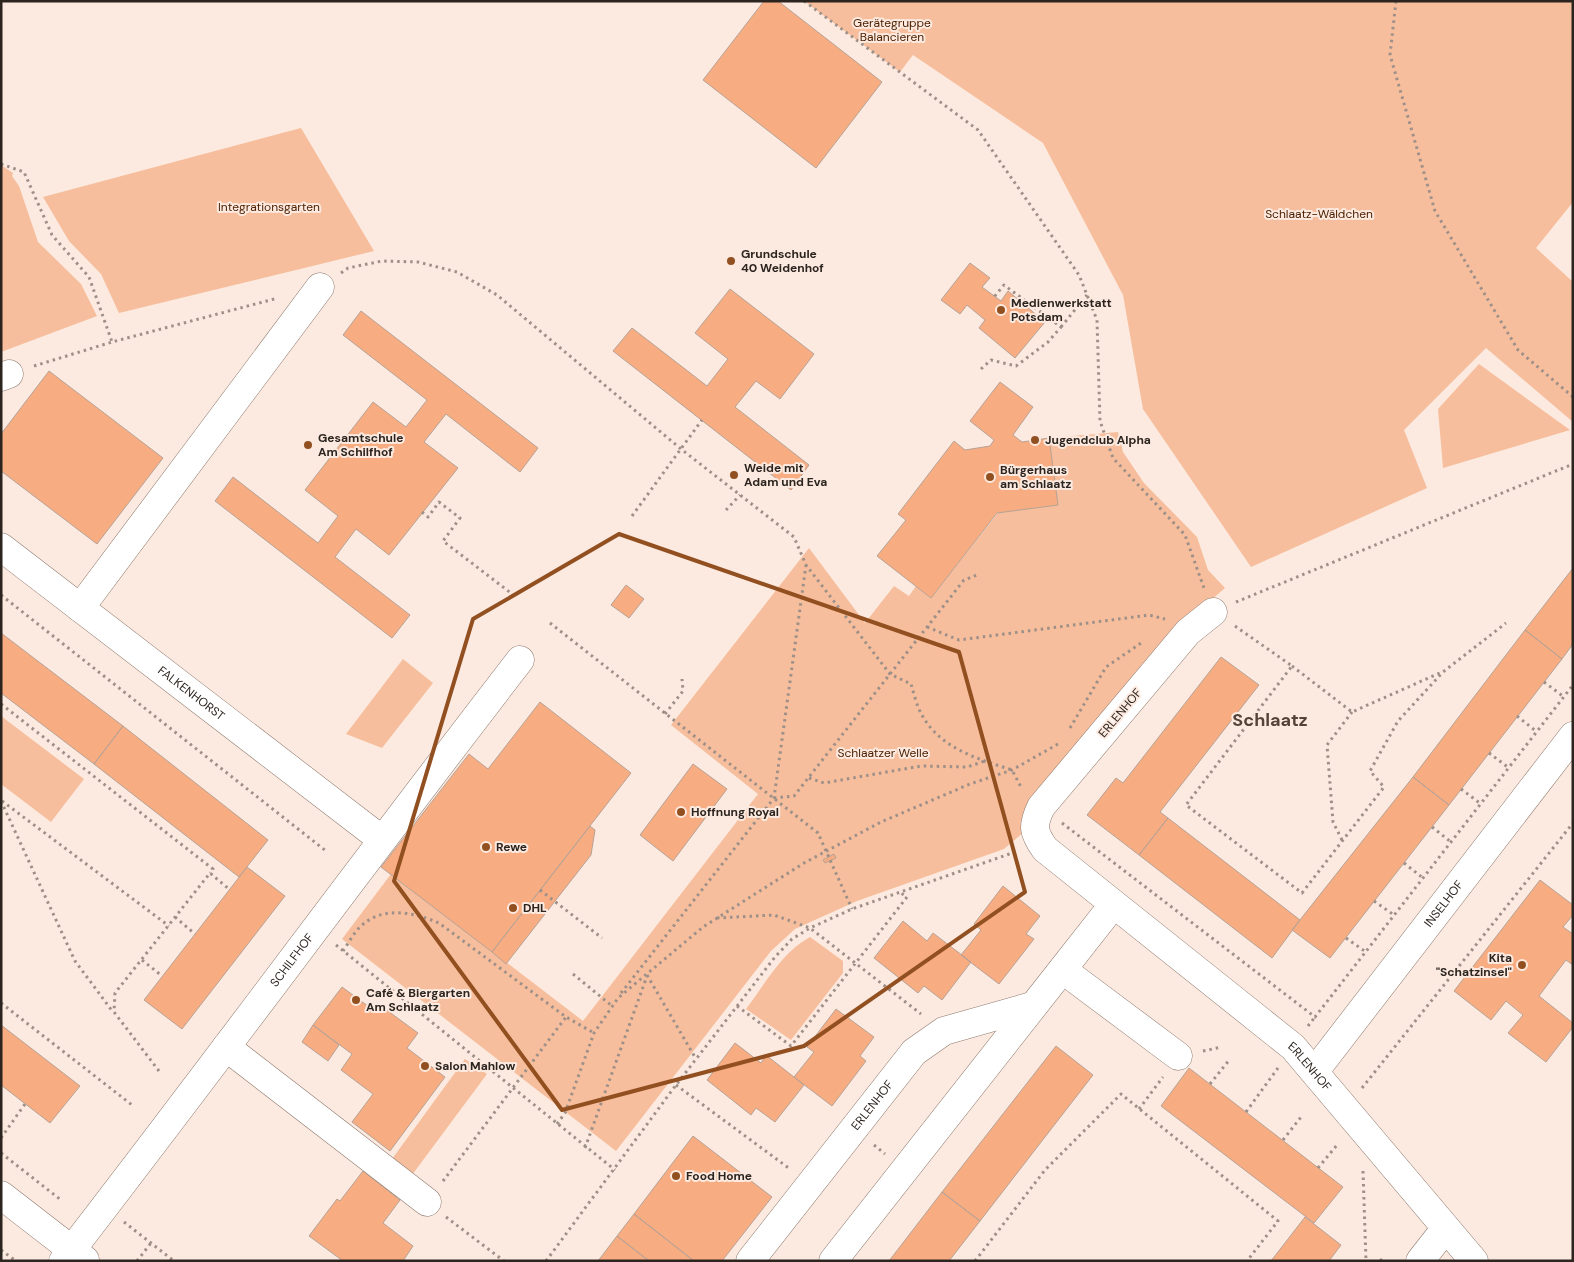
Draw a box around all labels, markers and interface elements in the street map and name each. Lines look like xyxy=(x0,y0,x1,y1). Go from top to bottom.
park label: Gerätegruppe Balancieren xyxy=(853,15,931,45)
park label: Integrationsgarten xyxy=(218,199,320,215)
park label: Schlaatz-Wäldchen xyxy=(1265,206,1373,222)
place label: Grundschule 40 Weidenhof xyxy=(741,246,824,276)
marker: Grundschule 40 Weidenhof xyxy=(725,255,737,267)
place label: Medienwerkstatt Potsdam xyxy=(1011,295,1112,325)
marker: Medienwerkstatt Potsdam xyxy=(995,304,1007,316)
place label: Gesamtschule Am Schilfhof xyxy=(318,430,403,460)
place label: Jugendclub Alpha xyxy=(1045,432,1151,448)
marker: Jugendclub Alpha xyxy=(1029,434,1041,446)
marker: Gesamtschule Am Schilfhof xyxy=(302,439,314,451)
place label: Weide mit Adam und Eva xyxy=(744,460,827,490)
place label: Bürgerhaus am Schlaatz xyxy=(1000,462,1071,492)
marker: Weide mit Adam und Eva xyxy=(728,469,740,481)
marker: Bürgerhaus am Schlaatz xyxy=(984,471,996,483)
street label: FALKENHORST xyxy=(155,662,228,724)
street label: ERLENHOF xyxy=(1095,685,1146,741)
district label: Schlaatz xyxy=(1232,708,1308,732)
park label: Schlaatzer Welle xyxy=(838,745,929,761)
place label: Hoffnung Royal xyxy=(691,804,779,820)
marker: Hoffnung Royal xyxy=(675,806,687,818)
place label: Rewe xyxy=(496,839,527,855)
marker: Rewe xyxy=(480,841,492,853)
street label: INSELHOF xyxy=(1421,877,1467,931)
place label: DHL xyxy=(523,900,547,916)
marker: DHL xyxy=(507,902,519,914)
street label: SCHILFHOF xyxy=(266,930,318,990)
place label: Kita "Schatzinsel" xyxy=(1436,950,1512,980)
marker: Kita "Schatzinsel" xyxy=(1516,959,1528,971)
place label: Café & Biergarten Am Schlaatz xyxy=(366,985,470,1015)
marker: Café & Biergarten Am Schlaatz xyxy=(350,994,362,1006)
street label: ERLENHOF xyxy=(1285,1038,1335,1095)
place label: Salon Mahlow xyxy=(435,1058,515,1074)
marker: Salon Mahlow xyxy=(419,1060,431,1072)
street label: ERLENHOF xyxy=(848,1077,897,1133)
place label: Food Home xyxy=(686,1168,752,1184)
marker: Food Home xyxy=(670,1170,682,1182)

